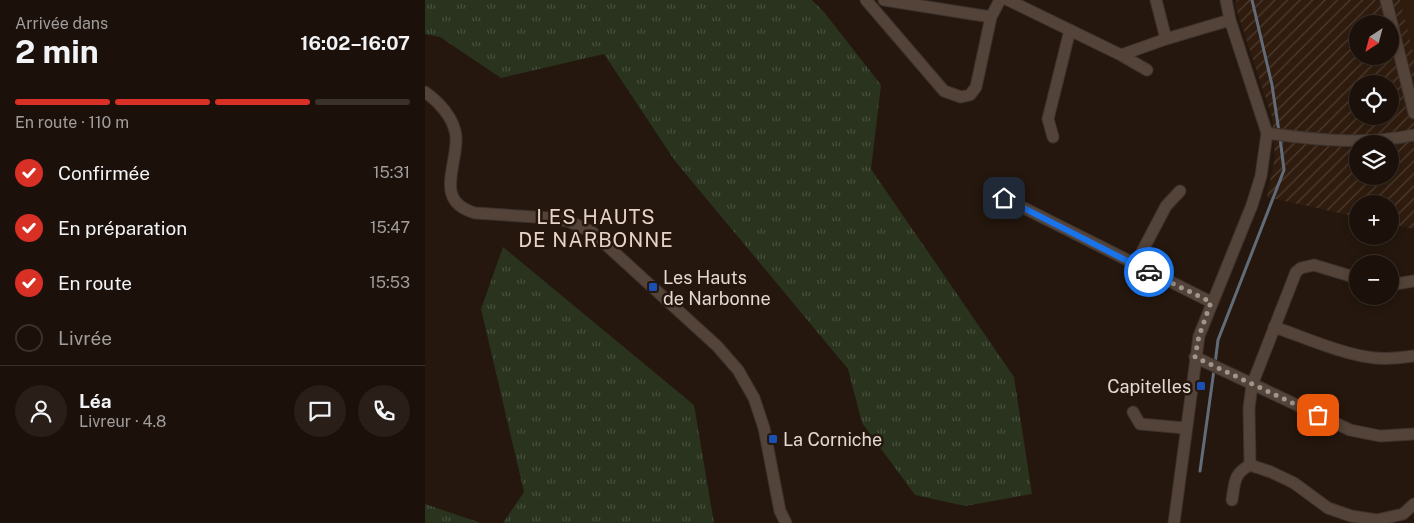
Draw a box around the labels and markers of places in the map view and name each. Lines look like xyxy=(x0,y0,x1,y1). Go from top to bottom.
pin xyxy=(983,177,1025,219)
place label: Les Hauts de Narbonne xyxy=(663,267,771,309)
marker: Les Hauts de Narbonne xyxy=(647,281,659,293)
place label: Capitelles xyxy=(1107,376,1191,397)
marker: Capitelles xyxy=(1195,380,1207,392)
pin xyxy=(1297,394,1339,436)
place label: La Corniche xyxy=(783,429,882,450)
marker: La Corniche xyxy=(767,433,779,445)

